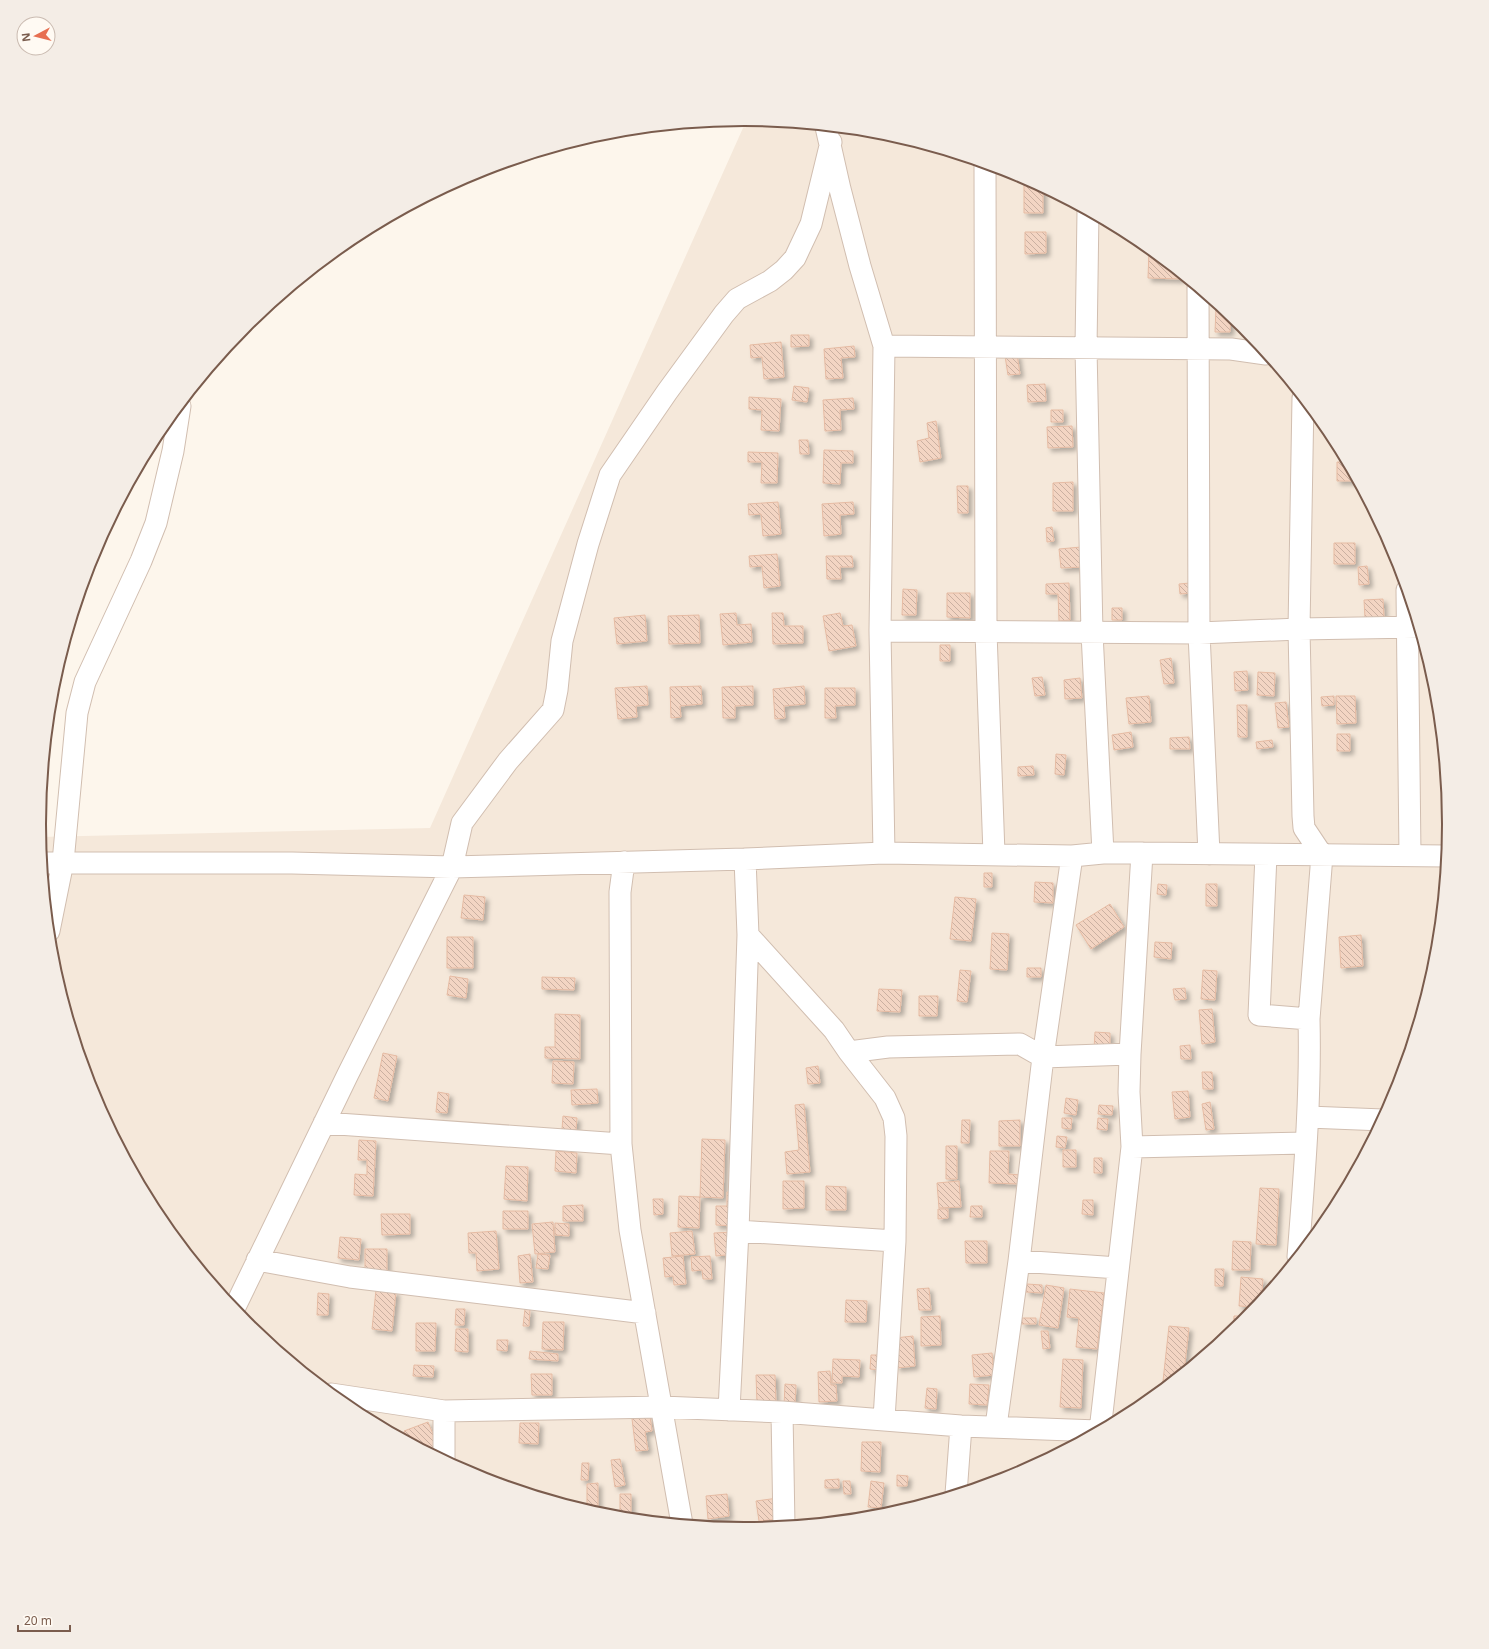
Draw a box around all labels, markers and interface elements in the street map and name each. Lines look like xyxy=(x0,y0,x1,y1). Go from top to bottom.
north arrow xyxy=(16,16,56,56)
text: N xyxy=(18,32,34,43)
scale bar xyxy=(18,1607,70,1633)
text: 20 m xyxy=(24,1612,52,1629)

